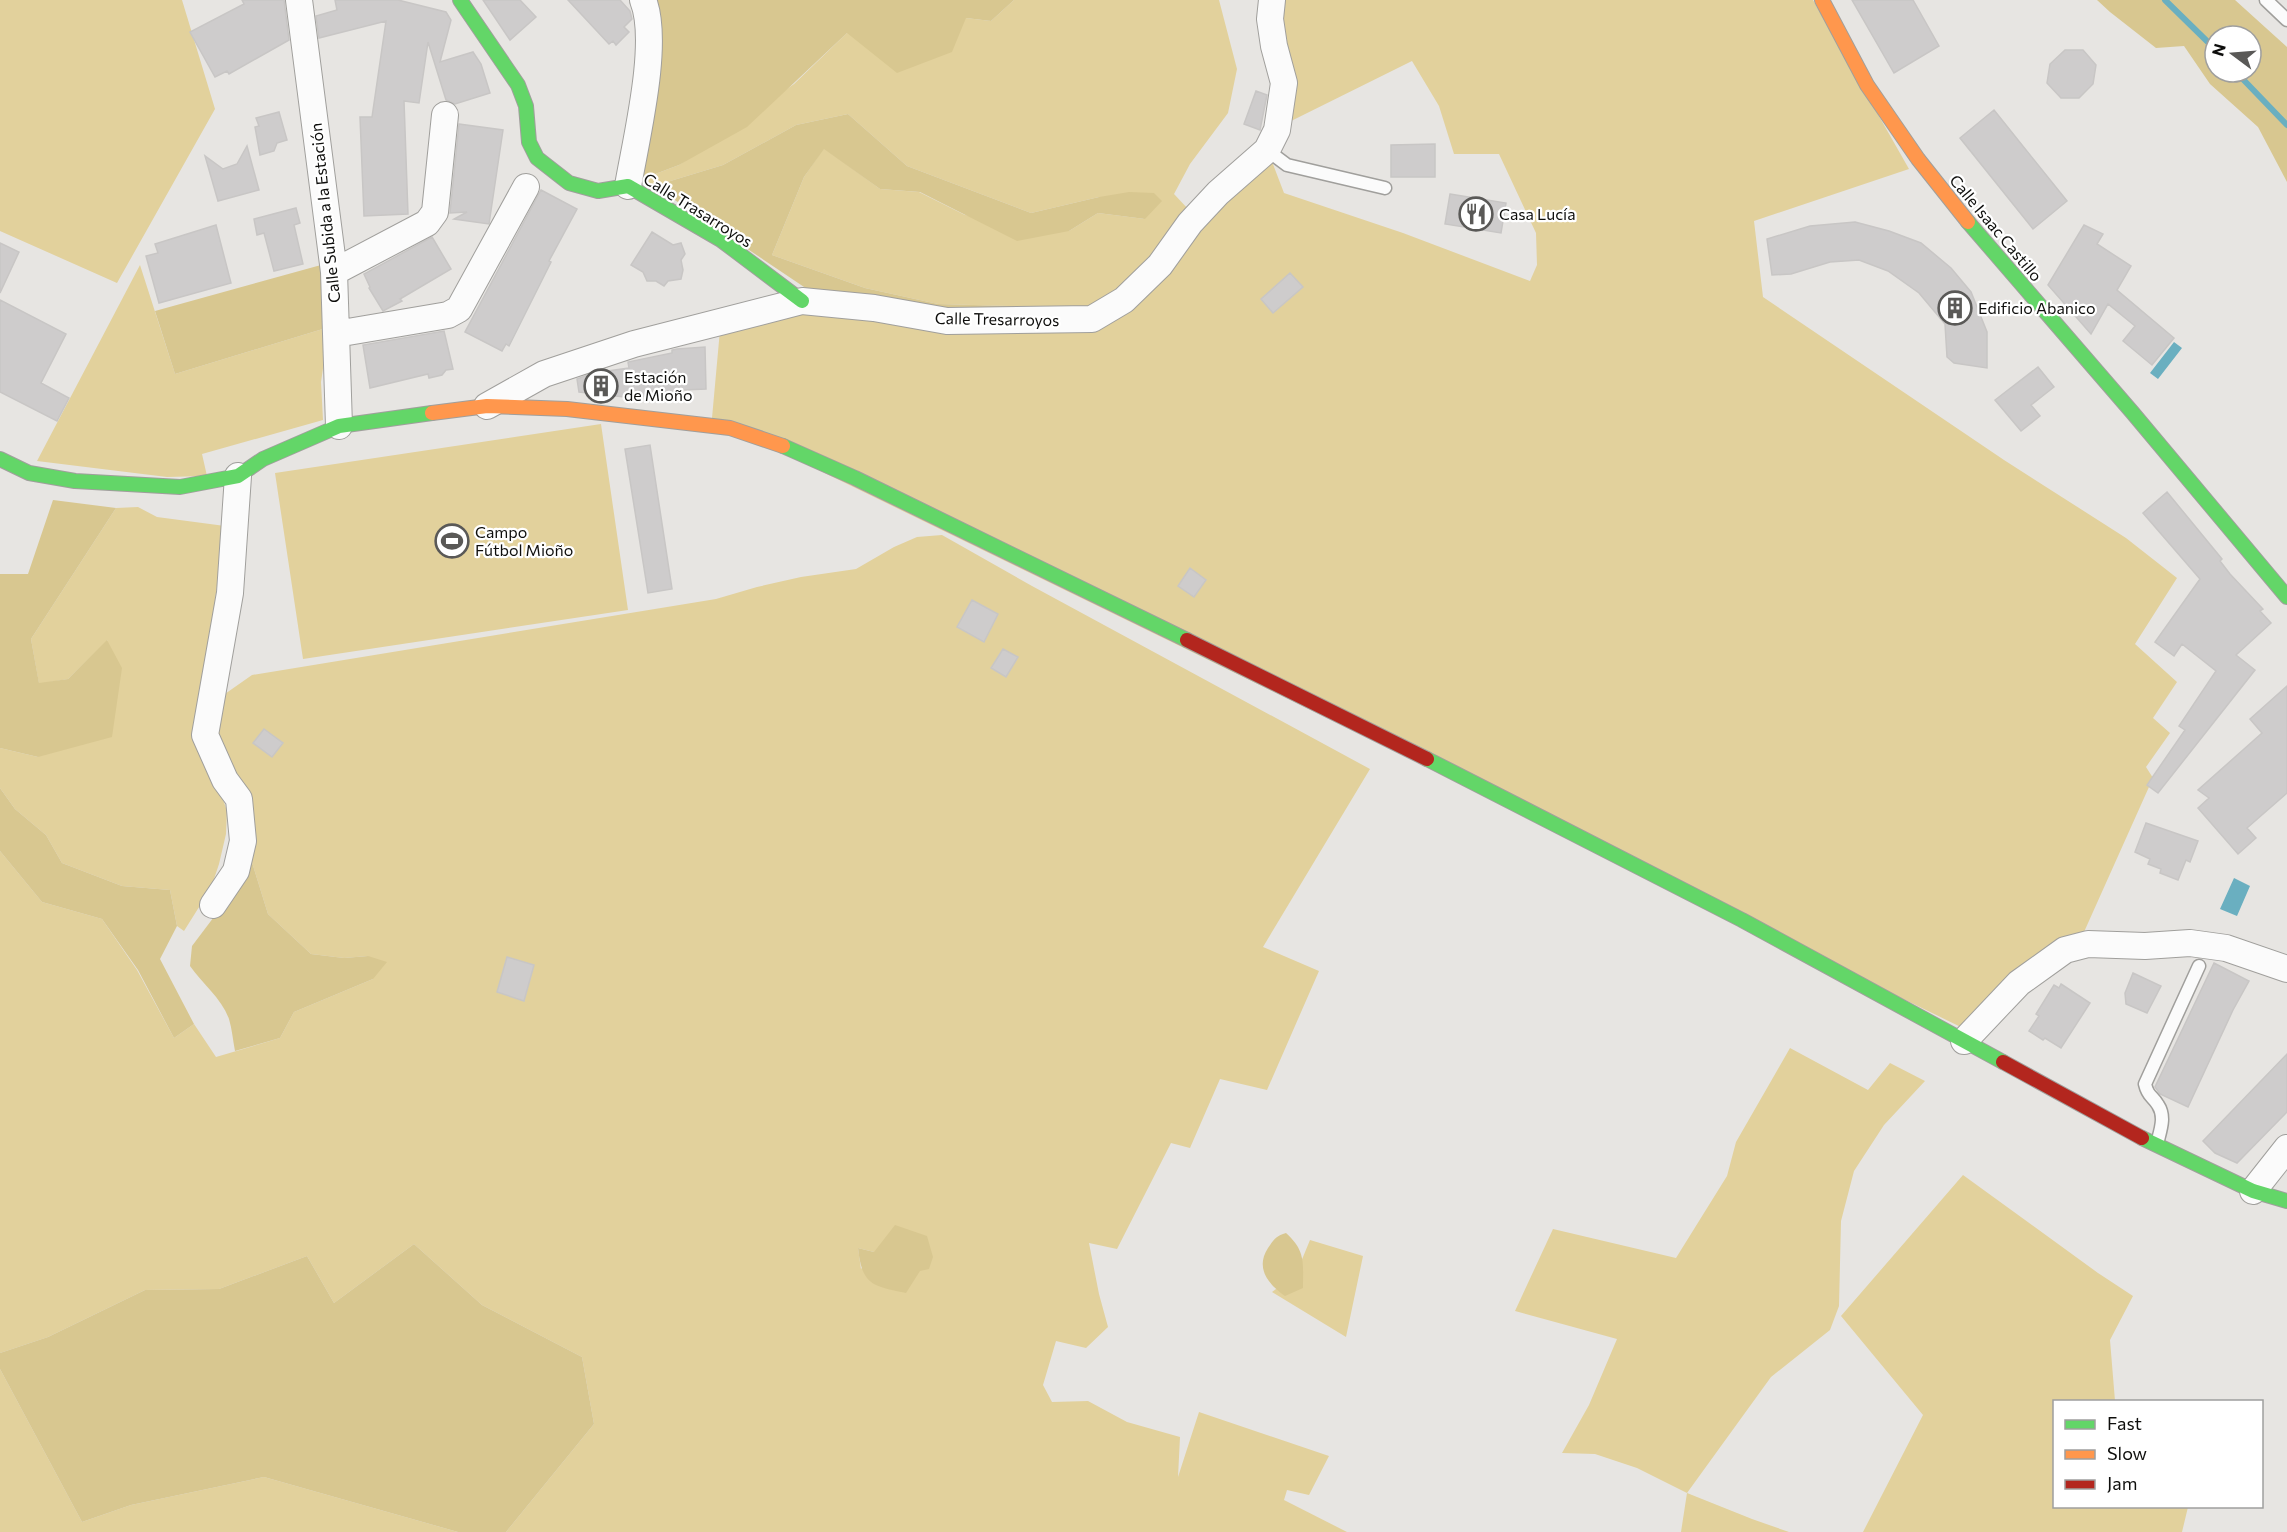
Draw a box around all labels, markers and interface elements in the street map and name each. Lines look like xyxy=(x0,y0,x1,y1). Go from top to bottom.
north arrow xyxy=(2203,24,2263,84)
text: N xyxy=(2207,41,2229,58)
street label: Calle Subida a la Estación xyxy=(306,122,343,304)
street label: Calle Trasarroyos xyxy=(640,169,756,251)
street label: Calle Isaac Castillo xyxy=(1946,170,2047,285)
restaurant icon: Casa Lucía xyxy=(1458,196,1494,232)
place label: Casa Lucía xyxy=(1499,204,1576,223)
building icon: Edificio Abanico xyxy=(1937,290,1973,326)
place label: Edificio Abanico xyxy=(1978,298,2096,317)
street label: Calle Tresarroyos xyxy=(935,308,1059,329)
place label: Estación de Mioño xyxy=(624,367,692,404)
building icon: Estación de Mioño xyxy=(583,368,619,404)
place label: Campo Fútbol Mioño xyxy=(475,522,573,559)
sports icon: Campo Fútbol Mioño xyxy=(434,523,470,559)
legend xyxy=(2053,1400,2263,1508)
text: Fast xyxy=(2107,1412,2142,1434)
text: Slow xyxy=(2107,1442,2147,1464)
text: Jam xyxy=(2107,1472,2137,1494)

